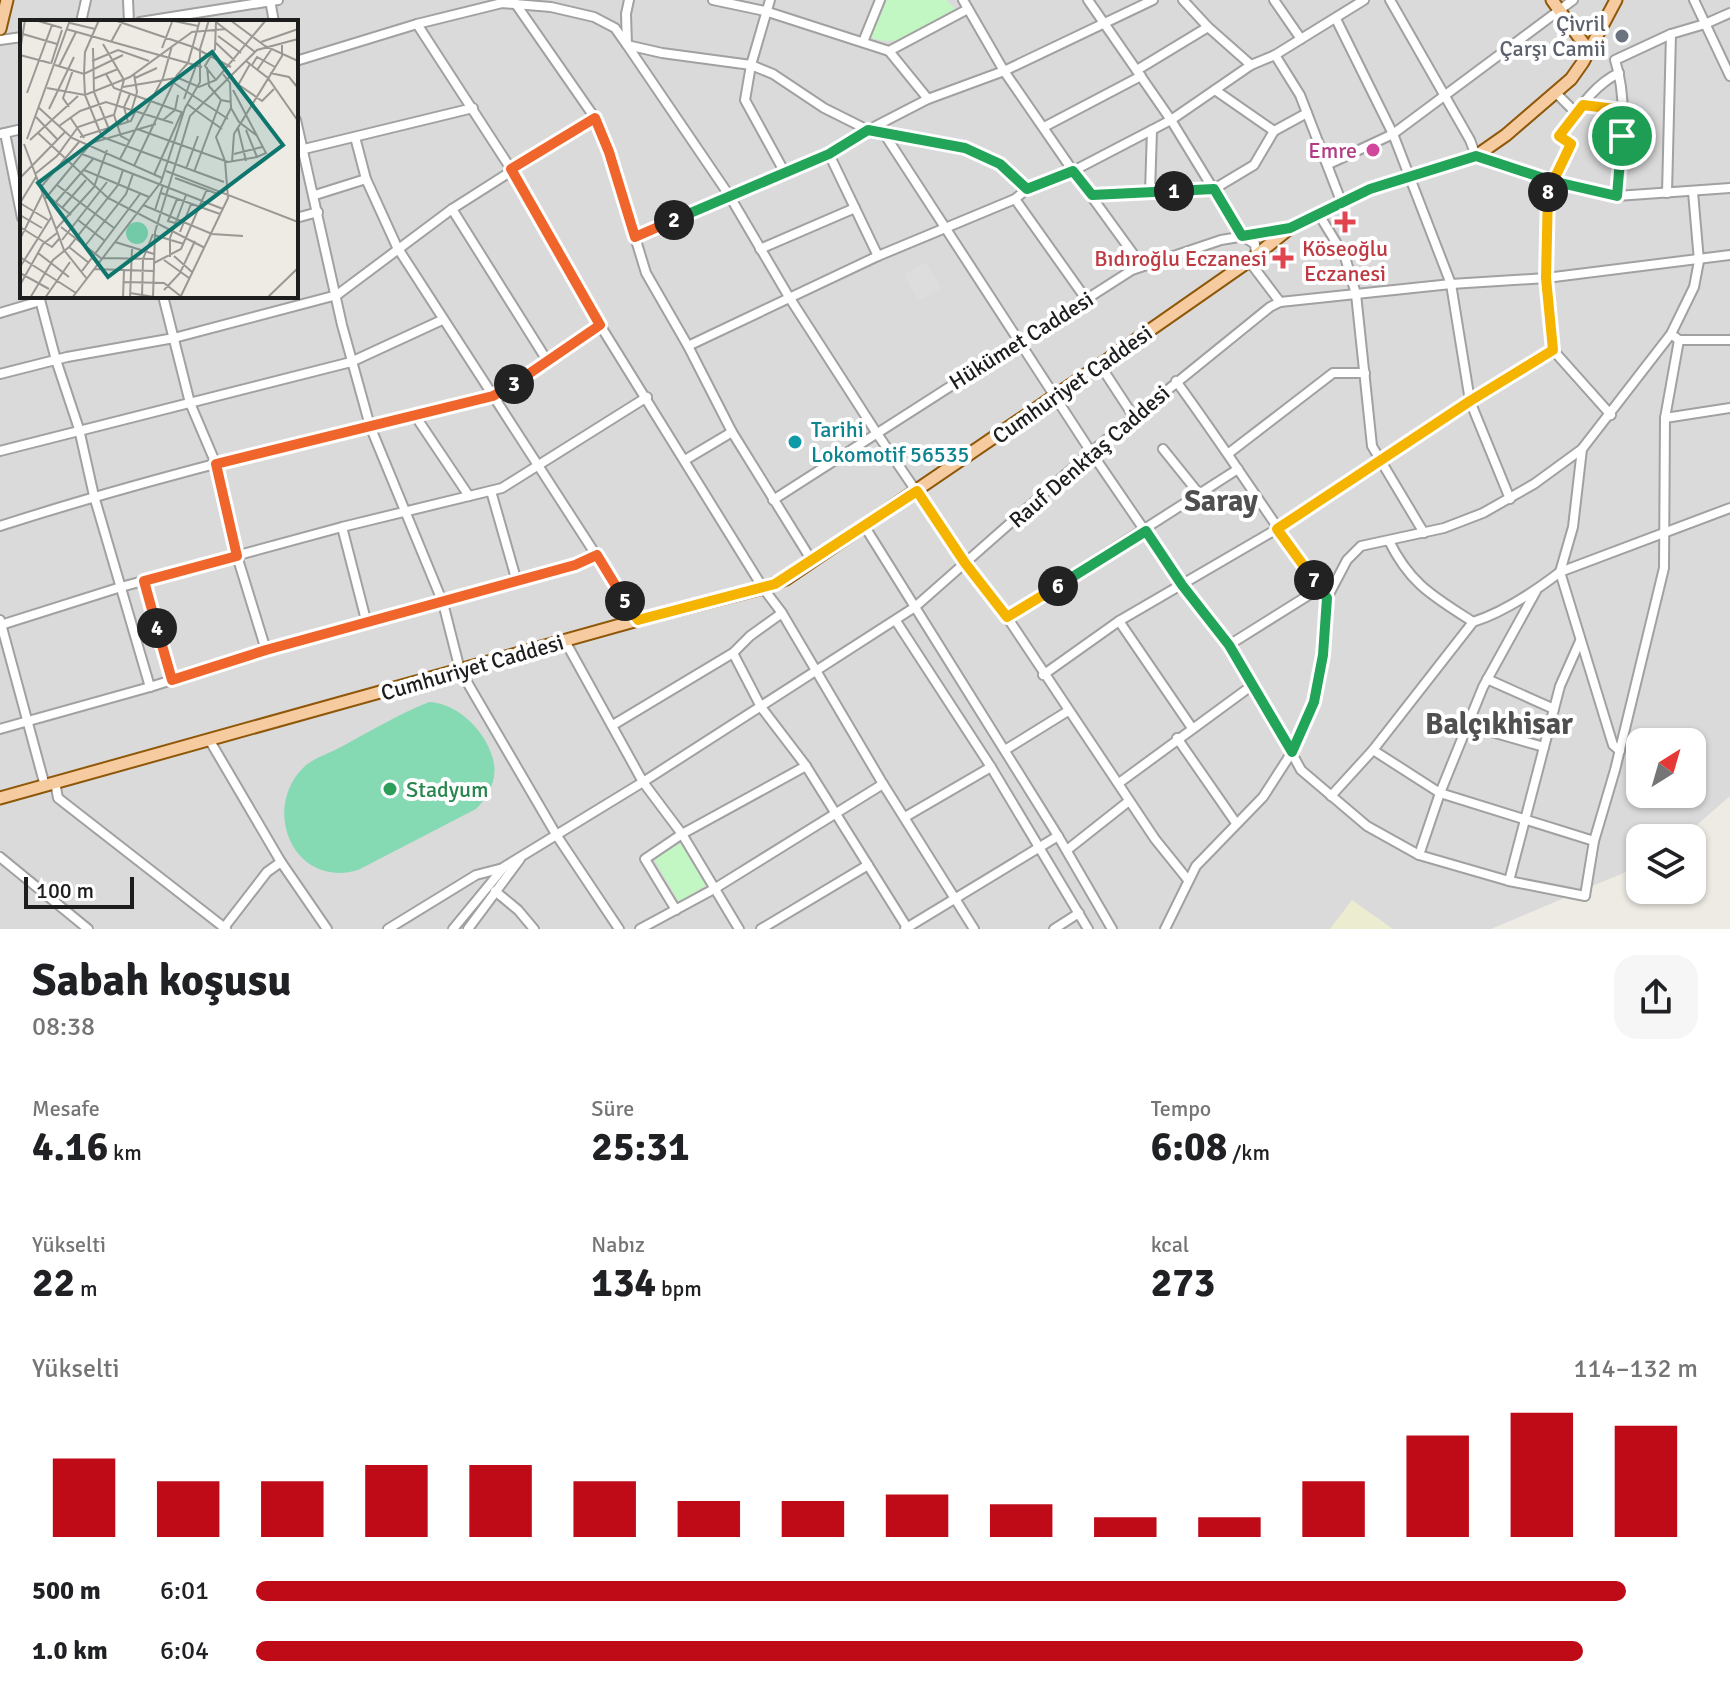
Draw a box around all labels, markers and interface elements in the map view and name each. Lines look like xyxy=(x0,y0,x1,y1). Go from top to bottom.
place label: Çivril Çarşı Camii xyxy=(1499,10,1606,62)
inset map xyxy=(20,20,298,298)
marker: Çivril Çarşı Camii xyxy=(1613,27,1631,45)
pin xyxy=(1588,102,1656,170)
icon: arrive xyxy=(1600,114,1644,158)
place label: Emre xyxy=(1308,137,1357,164)
marker: Emre xyxy=(1364,141,1382,159)
pin: 1 xyxy=(1154,171,1194,211)
pin: 8 xyxy=(1528,172,1568,212)
text: 1 xyxy=(1168,177,1180,204)
text: 8 xyxy=(1542,178,1554,205)
pin: 2 xyxy=(654,200,694,240)
text: 2 xyxy=(668,206,680,233)
marker: Köseoğlu Eczanesi xyxy=(1336,213,1354,231)
place label: Köseoğlu Eczanesi xyxy=(1302,235,1388,287)
place label: Bıdıroğlu Eczanesi xyxy=(1094,245,1267,272)
marker: Bıdıroğlu Eczanesi xyxy=(1274,249,1292,267)
street label: Hükümet Caddesi xyxy=(944,285,1098,396)
street label: Cumhuriyet Caddesi xyxy=(987,319,1157,450)
pin: 3 xyxy=(494,364,534,404)
text: 3 xyxy=(508,370,520,397)
street label: Rauf Denktaş Caddesi xyxy=(1003,379,1175,534)
place label: Tarihi Lokomotif 56535 xyxy=(811,416,970,468)
marker: Tarihi Lokomotif 56535 xyxy=(786,433,804,451)
district label: Saray xyxy=(1184,483,1258,520)
pin: 7 xyxy=(1294,560,1334,600)
pin: 6 xyxy=(1038,566,1078,606)
text: 7 xyxy=(1308,566,1320,593)
text: 6 xyxy=(1052,572,1064,599)
pin: 5 xyxy=(605,581,645,621)
text: 5 xyxy=(619,587,631,614)
pin: 4 xyxy=(137,608,177,648)
text: 4 xyxy=(151,614,163,641)
street label: Cumhuriyet Caddesi xyxy=(378,628,567,706)
district label: Balçıkhisar xyxy=(1425,706,1573,743)
north arrow xyxy=(1626,728,1706,808)
map controls xyxy=(1626,728,1706,904)
place label: Stadyum xyxy=(406,776,489,803)
marker: Stadyum xyxy=(381,780,399,798)
button: layers xyxy=(1626,824,1706,904)
scale bar xyxy=(24,873,134,909)
text: 100 m xyxy=(36,877,94,904)
text: Sabah koşusu xyxy=(32,954,291,1008)
button: share xyxy=(1614,955,1698,1039)
text: 08:38 xyxy=(32,1011,95,1043)
text: Mesafe xyxy=(32,1095,100,1122)
text: Süre xyxy=(591,1095,634,1122)
text: Tempo xyxy=(1151,1095,1211,1122)
text: 4.16 xyxy=(32,1122,108,1172)
text: 25:31 xyxy=(591,1122,690,1172)
text: 6:08 xyxy=(1151,1122,1227,1172)
text: km xyxy=(108,1139,142,1166)
text: /km xyxy=(1227,1139,1270,1166)
text: Yükselti xyxy=(32,1231,106,1258)
text: Nabız xyxy=(591,1231,645,1258)
text: kcal xyxy=(1151,1231,1189,1258)
text: 22 xyxy=(32,1258,75,1308)
text: 134 xyxy=(591,1258,656,1308)
text: 273 xyxy=(1151,1258,1215,1308)
text: m xyxy=(75,1275,98,1302)
text: bpm xyxy=(656,1275,702,1302)
text: Yükselti xyxy=(32,1353,120,1385)
text: 114–132 m xyxy=(1574,1353,1698,1385)
text: 500 m xyxy=(32,1575,101,1607)
text: 6:01 xyxy=(160,1575,209,1607)
text: 1.0 km xyxy=(32,1635,108,1667)
text: 6:04 xyxy=(160,1635,209,1667)

